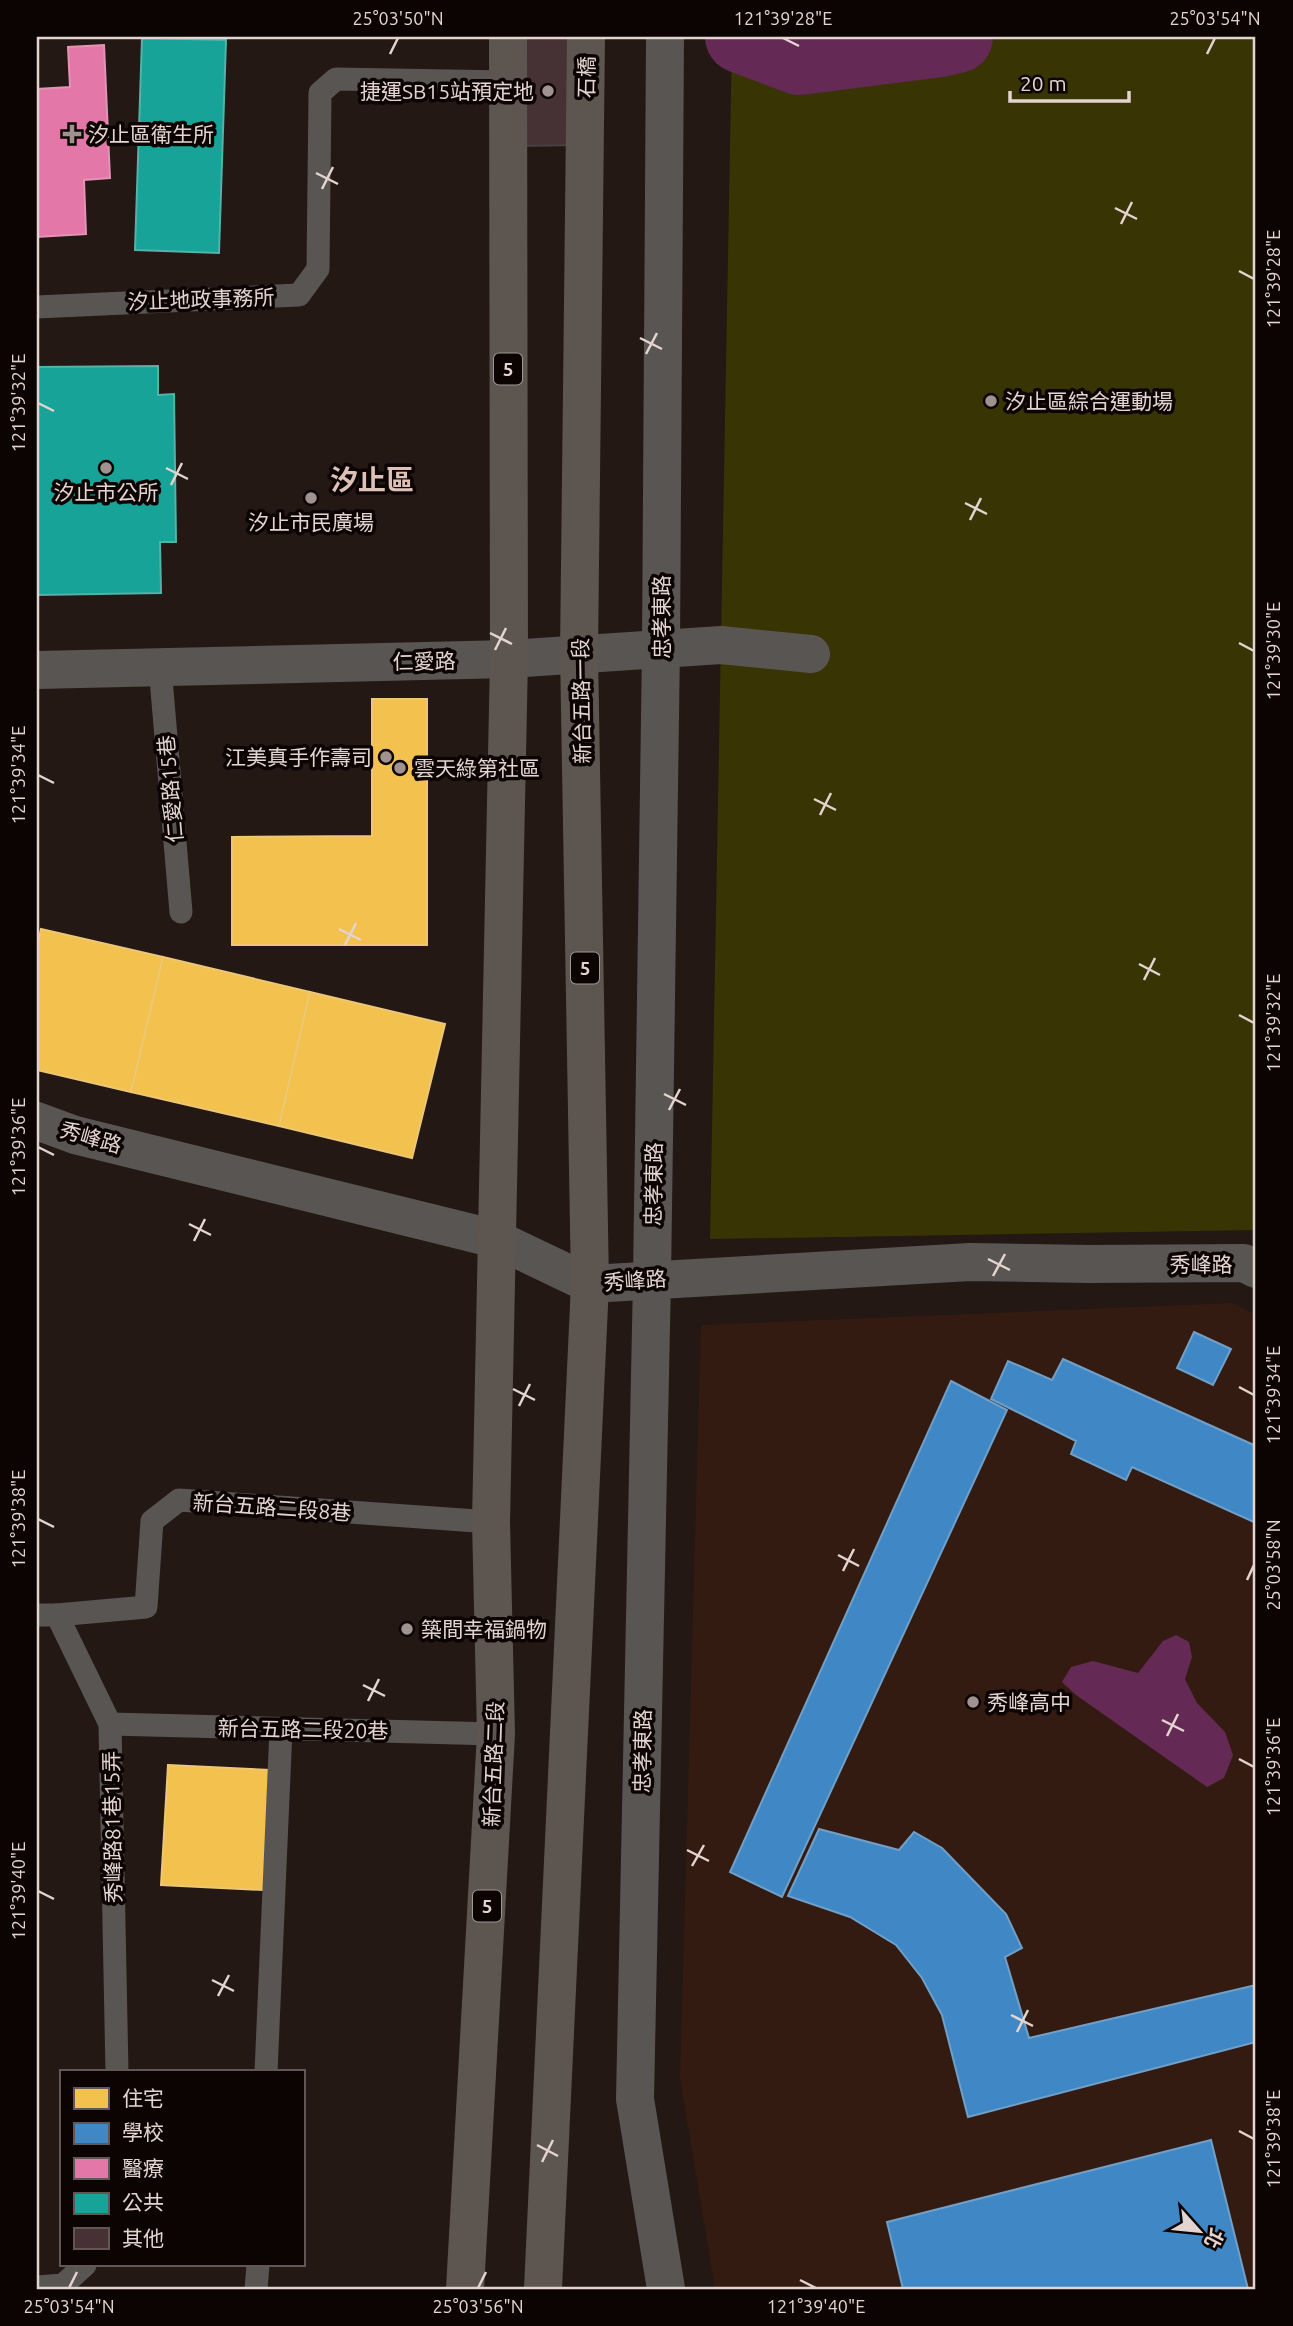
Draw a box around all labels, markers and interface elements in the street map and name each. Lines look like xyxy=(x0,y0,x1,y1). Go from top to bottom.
text: 25°03'50"N xyxy=(352,8,444,28)
text: 121°39'28"E xyxy=(734,8,832,28)
text: 25°03'54"N xyxy=(1169,8,1261,28)
street label: 石橋 xyxy=(574,56,598,98)
scale bar xyxy=(1010,60,1128,104)
text: 20 m xyxy=(1020,71,1067,95)
place label: 捷運SB15站預定地 xyxy=(360,79,534,103)
marker: 捷運SB15站預定地 xyxy=(540,83,556,99)
place label: 汐止區衛生所 xyxy=(88,122,214,146)
marker: 汐止區衛生所 xyxy=(62,124,82,144)
text: 121°39'28"E xyxy=(1263,230,1283,328)
street label: 汐止地政事務所 xyxy=(127,284,275,314)
text: 121°39'32"E xyxy=(8,354,28,452)
road number: 5 xyxy=(494,354,522,384)
place label: 汐止區綜合運動場 xyxy=(1005,389,1173,413)
marker: 汐止區綜合運動場 xyxy=(983,393,999,409)
marker: 汐止市公所 xyxy=(98,460,114,476)
district label: 汐止區 xyxy=(330,464,414,495)
place label: 汐止市公所 xyxy=(54,480,159,504)
marker: 汐止市民廣場 xyxy=(303,490,319,506)
place label: 汐止市民廣場 xyxy=(248,510,374,534)
street label: 忠孝東路 xyxy=(649,575,673,659)
text: 121°39'30"E xyxy=(1263,602,1283,700)
street label: 新台五路一段 xyxy=(568,638,594,764)
street label: 仁愛路 xyxy=(392,648,456,674)
text: 121°39'34"E xyxy=(8,726,28,824)
street label: 仁愛路15巷 xyxy=(153,734,187,844)
place label: 江美真手作壽司 xyxy=(225,745,372,769)
marker: 江美真手作壽司 xyxy=(378,749,394,765)
place label: 雲天綠第社區 xyxy=(414,756,540,780)
marker: 雲天綠第社區 xyxy=(392,760,408,776)
road number: 5 xyxy=(571,952,599,984)
text: 121°39'32"E xyxy=(1263,974,1283,1072)
text: 121°39'36"E xyxy=(8,1098,28,1196)
street label: 秀峰路 xyxy=(57,1117,125,1157)
street label: 忠孝東路 xyxy=(640,1142,666,1226)
street label: 秀峰路 xyxy=(1170,1252,1233,1276)
street label: 秀峰路 xyxy=(603,1266,667,1294)
text: 121°39'34"E xyxy=(1263,1346,1283,1444)
text: 121°39'38"E xyxy=(8,1470,28,1568)
street label: 新台五路二段8巷 xyxy=(192,1489,352,1525)
text: 25°03'58"N xyxy=(1263,1519,1283,1611)
place label: 築間幸福鍋物 xyxy=(421,1617,547,1641)
marker: 築間幸福鍋物 xyxy=(399,1621,415,1637)
place label: 秀峰高中 xyxy=(987,1690,1071,1714)
marker: 秀峰高中 xyxy=(965,1694,981,1710)
street label: 新台五路二段 xyxy=(479,1701,507,1827)
street label: 忠孝東路 xyxy=(629,1709,655,1793)
street label: 新台五路二段20巷 xyxy=(217,1716,389,1742)
text: 121°39'36"E xyxy=(1263,1718,1283,1816)
street label: 秀峰路81巷15弄 xyxy=(99,1751,125,1903)
text: 121°39'40"E xyxy=(8,1842,28,1940)
road number: 5 xyxy=(473,1890,501,1922)
legend xyxy=(60,2070,304,2266)
text: 住宅 xyxy=(122,2086,164,2110)
text: 121°39'38"E xyxy=(1263,2090,1283,2188)
text: 學校 xyxy=(122,2120,164,2144)
text: 醫療 xyxy=(122,2156,164,2180)
text: 公共 xyxy=(122,2190,164,2214)
north arrow xyxy=(1164,2196,1234,2266)
text: 北 xyxy=(1200,2225,1228,2252)
text: 其他 xyxy=(122,2226,164,2250)
text: 25°03'54"N xyxy=(23,2296,115,2316)
text: 25°03'56"N xyxy=(432,2296,524,2316)
text: 121°39'40"E xyxy=(767,2296,865,2316)

